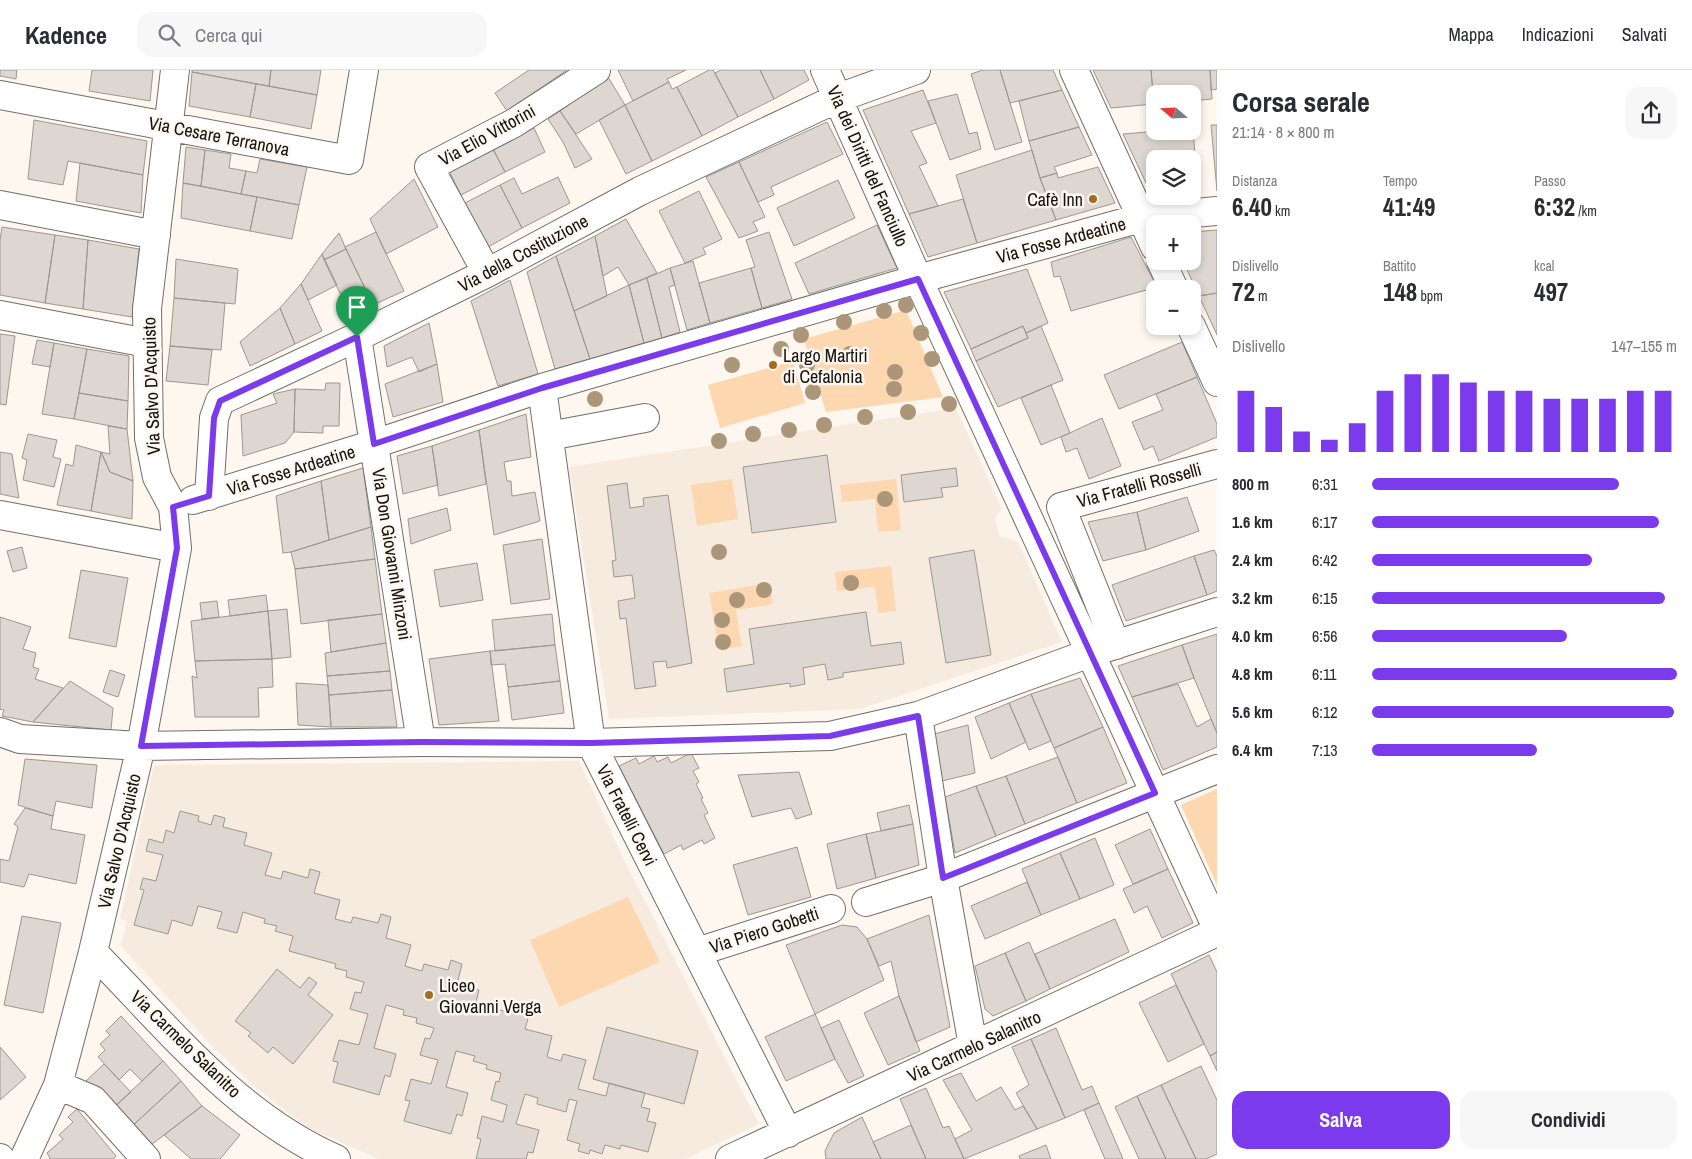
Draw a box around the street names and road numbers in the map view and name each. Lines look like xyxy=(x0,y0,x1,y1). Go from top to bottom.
street label: Via dei Diritti del Fanciullo xyxy=(821,82,915,250)
street label: Via Elio Vittorini xyxy=(434,98,540,172)
street label: Via Cesare Terranova xyxy=(146,110,292,162)
street label: Via della Costituzione xyxy=(453,208,593,298)
street label: Via Fosse Ardeatine xyxy=(994,211,1128,269)
street label: Via Salvo D'Acquisto xyxy=(136,317,166,455)
street label: Via Fosse Ardeatine xyxy=(224,439,358,501)
street label: Via Fratelli Rosselli xyxy=(1074,456,1204,514)
street label: Via Don Giovanni Minzoni xyxy=(366,466,418,642)
street label: Via Fratelli Cervi xyxy=(591,760,663,870)
street label: Via Salvo D'Acquisto xyxy=(91,771,147,911)
street label: Via Piero Gobetti xyxy=(706,901,822,959)
street label: Via Carmelo Salanitro xyxy=(125,985,247,1103)
street label: Via Carmelo Salanitro xyxy=(903,1004,1045,1088)

